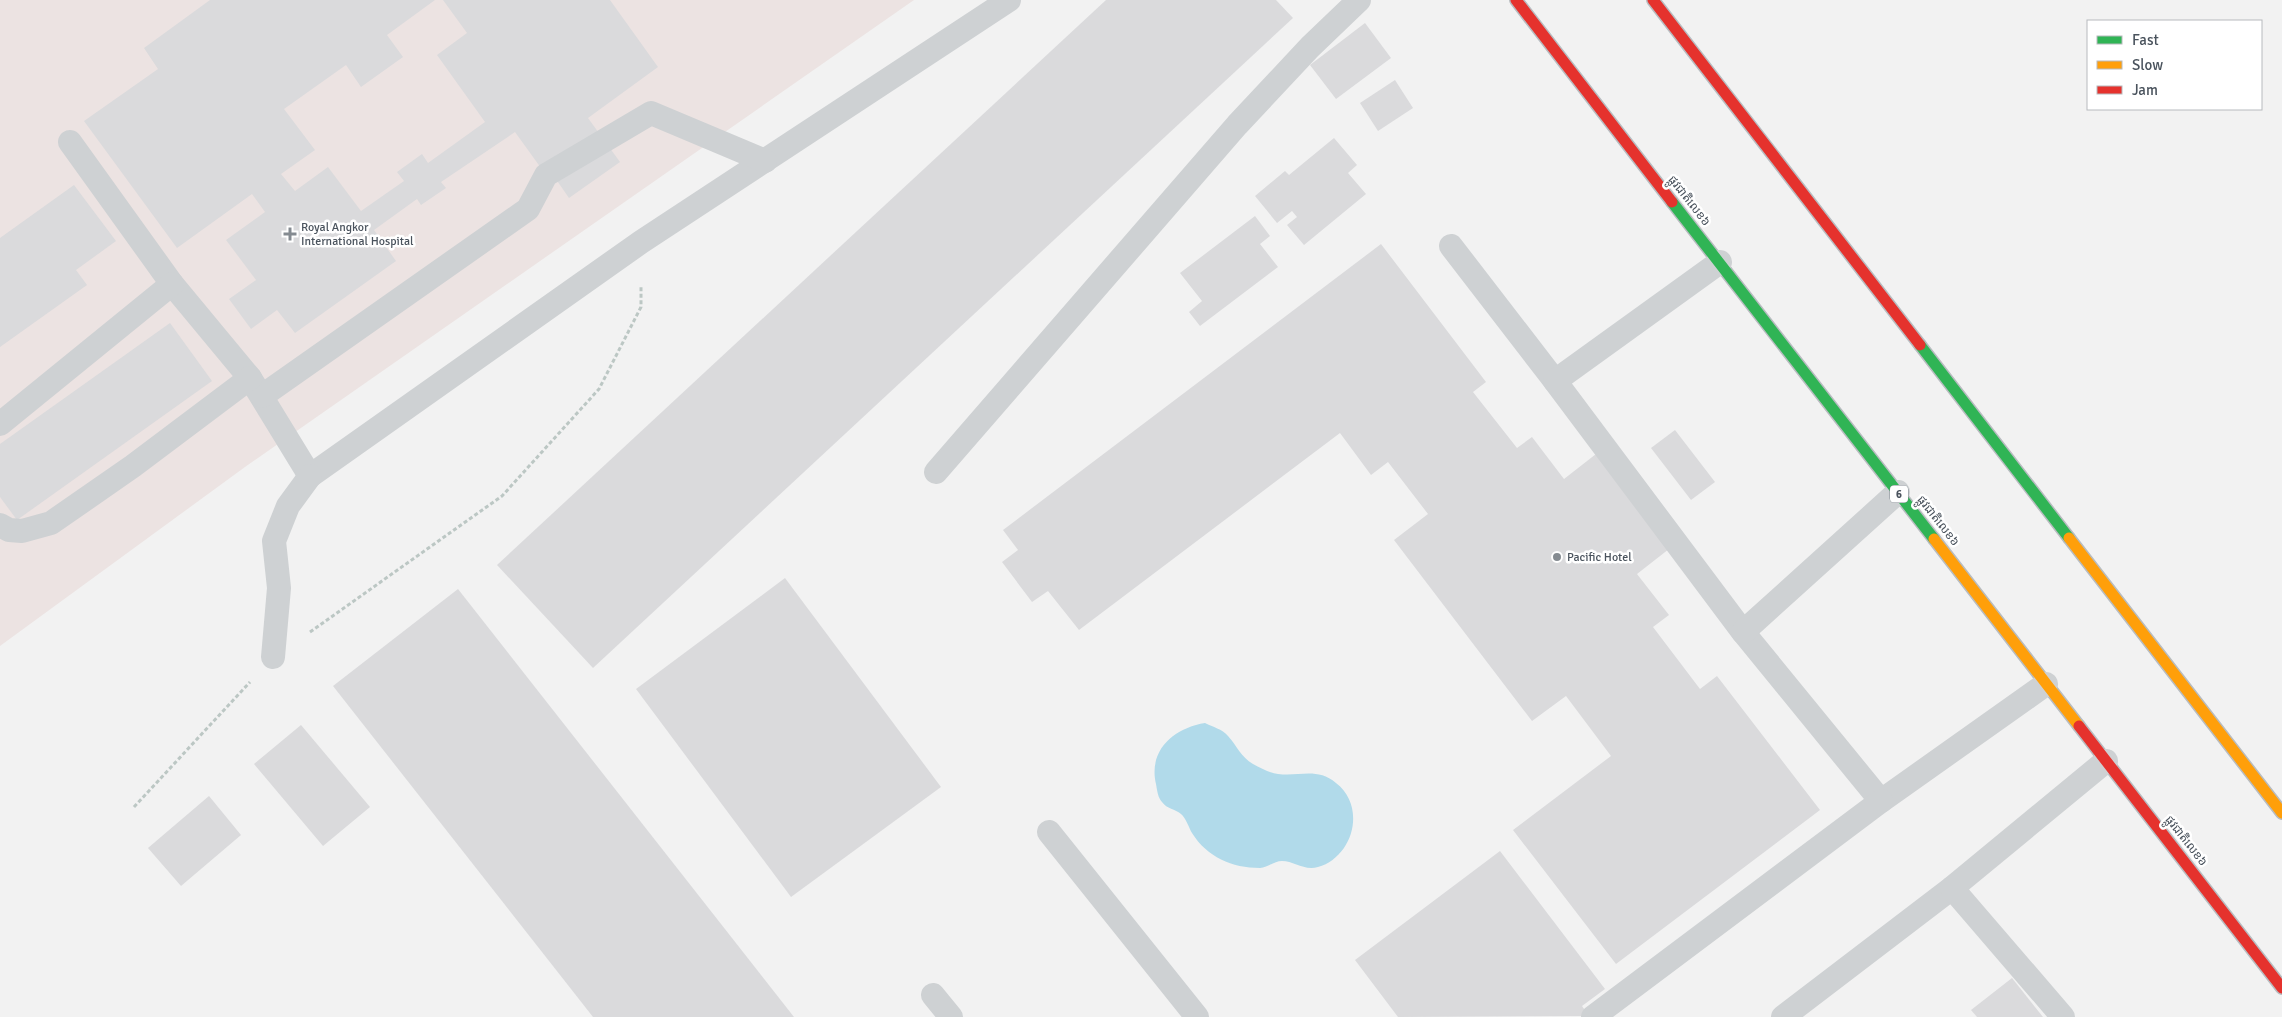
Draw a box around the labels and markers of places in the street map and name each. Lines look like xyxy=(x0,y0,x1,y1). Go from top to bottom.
place label: Royal Angkor International Hospital xyxy=(301,220,414,249)
marker: Royal Angkor International Hospital xyxy=(283,227,297,241)
place label: Pacific Hotel xyxy=(1567,550,1632,565)
marker: Pacific Hotel xyxy=(1551,551,1563,563)

